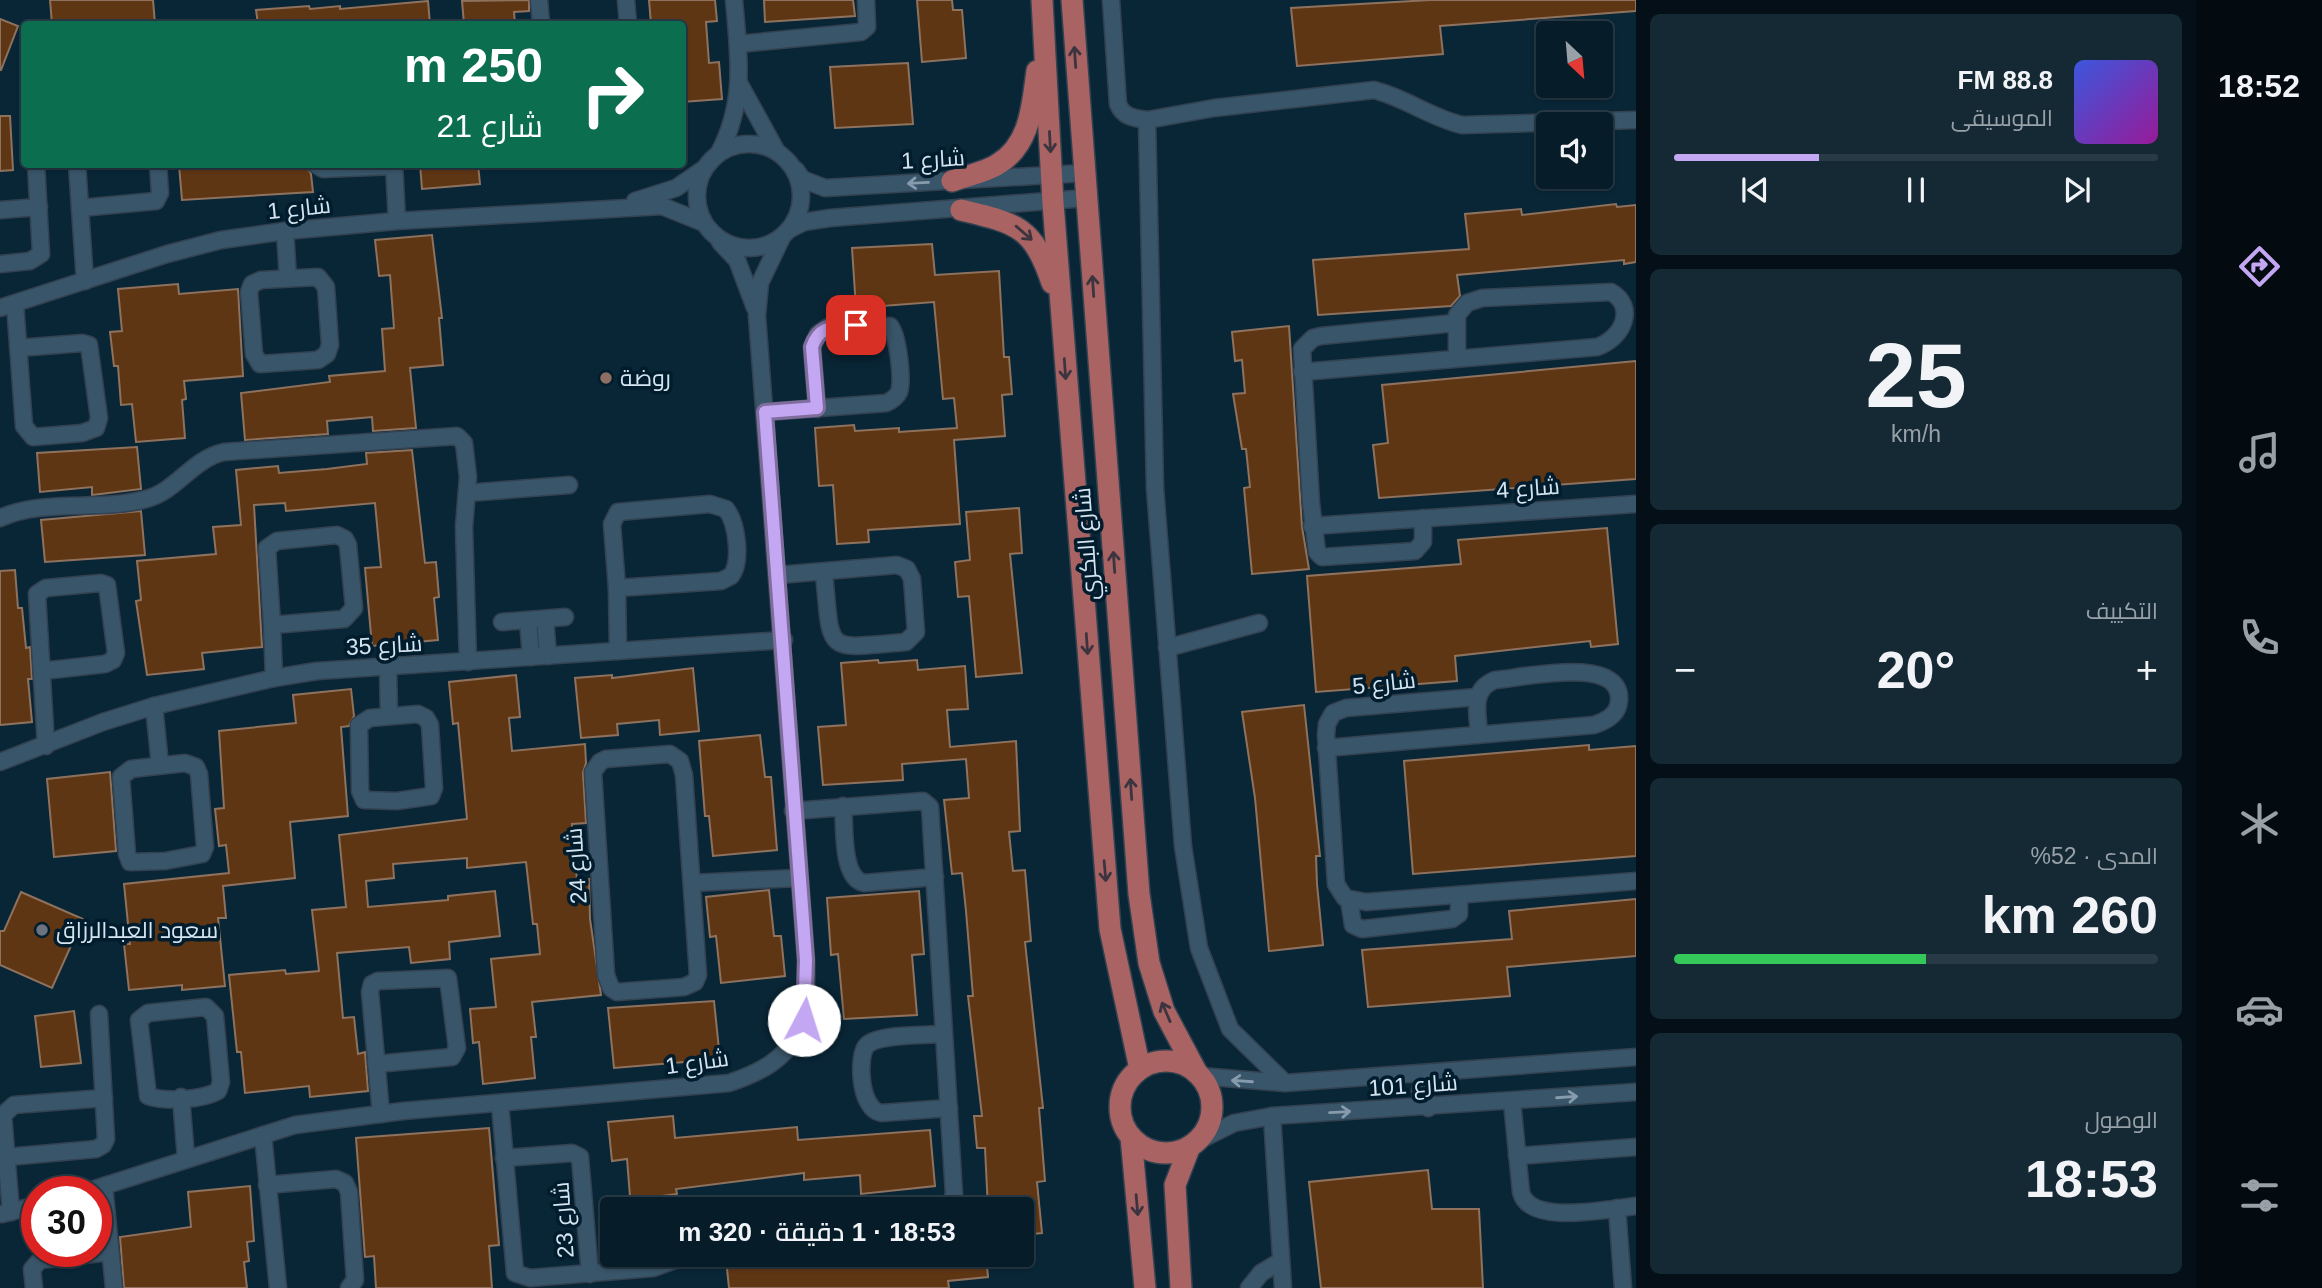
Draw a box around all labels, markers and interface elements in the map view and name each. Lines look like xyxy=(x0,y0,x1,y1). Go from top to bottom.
north arrow xyxy=(1536,21,1614,98)
map controls xyxy=(1536,21,1613,189)
text: 250 m xyxy=(404,38,543,92)
one-way arrow xyxy=(1068,46,1081,68)
icon: right xyxy=(567,49,658,140)
text: 88.8 FM xyxy=(1958,65,2053,95)
text: 18:52 xyxy=(2218,68,2300,104)
text: الموسيقى xyxy=(1951,105,2053,131)
text: شارع 21 xyxy=(437,108,543,144)
button: sound xyxy=(1536,112,1613,189)
one-way arrow xyxy=(1044,130,1057,152)
street label: شارع 1 xyxy=(900,144,966,177)
icon: previous xyxy=(1736,171,1774,209)
icon: pause xyxy=(1897,171,1935,209)
icon: next xyxy=(2058,171,2096,209)
one-way arrow xyxy=(907,176,930,189)
street label: شارع 1 xyxy=(266,192,332,227)
one-way arrow xyxy=(1014,225,1032,241)
icon: directions xyxy=(2235,242,2284,291)
one-way arrow xyxy=(1086,275,1099,298)
pin xyxy=(826,295,886,355)
icon: arrive xyxy=(837,306,875,344)
text: 25 xyxy=(1865,325,1967,426)
one-way arrow xyxy=(1059,357,1072,380)
place label: روضة xyxy=(620,365,671,391)
marker: روضة xyxy=(598,370,614,386)
text: km/h xyxy=(1891,421,1941,447)
icon: music xyxy=(2235,428,2284,477)
street label: شارع 4 xyxy=(1495,473,1561,506)
street label: شارع البكري xyxy=(1069,486,1108,601)
one-way arrow xyxy=(1107,551,1120,574)
text: التكييف xyxy=(2086,598,2158,624)
icon: phone xyxy=(2235,613,2284,662)
street label: شارع 35 xyxy=(345,630,423,663)
one-way arrow xyxy=(1081,632,1094,655)
text: 20° xyxy=(1877,641,1955,699)
text: − xyxy=(1674,649,1696,691)
text: + xyxy=(2136,649,2158,691)
street label: شارع 5 xyxy=(1351,667,1417,702)
one-way arrow xyxy=(1124,778,1137,800)
icon: climate xyxy=(2235,799,2284,848)
street label: شارع 24 xyxy=(560,827,595,905)
text: المدى · 52% xyxy=(2031,843,2158,869)
one-way arrow xyxy=(1099,859,1112,882)
text: 260 km xyxy=(1982,886,2158,944)
place label: سعود العبدالرزاق xyxy=(56,917,218,944)
marker: سعود العبدالرزاق xyxy=(34,922,50,938)
position arrow xyxy=(767,983,841,1057)
icon: car xyxy=(2235,985,2284,1034)
one-way arrow xyxy=(1159,1002,1172,1023)
street label: شارع 1 xyxy=(664,1045,731,1082)
street label: شارع 101 xyxy=(1368,1069,1459,1104)
one-way arrow xyxy=(1232,1074,1254,1087)
one-way arrow xyxy=(1556,1090,1578,1103)
one-way arrow xyxy=(1329,1106,1352,1119)
text: الوصول xyxy=(2085,1107,2158,1133)
text: 18:53 xyxy=(2025,1150,2158,1208)
icon: filters xyxy=(2235,1171,2284,1220)
speed limit sign: 30 xyxy=(21,1176,112,1267)
street label: شارع 23 xyxy=(547,1181,582,1259)
one-way arrow xyxy=(1131,1194,1144,1216)
text: 18:53 · 1 دقيقة · 320 m xyxy=(678,1217,956,1247)

